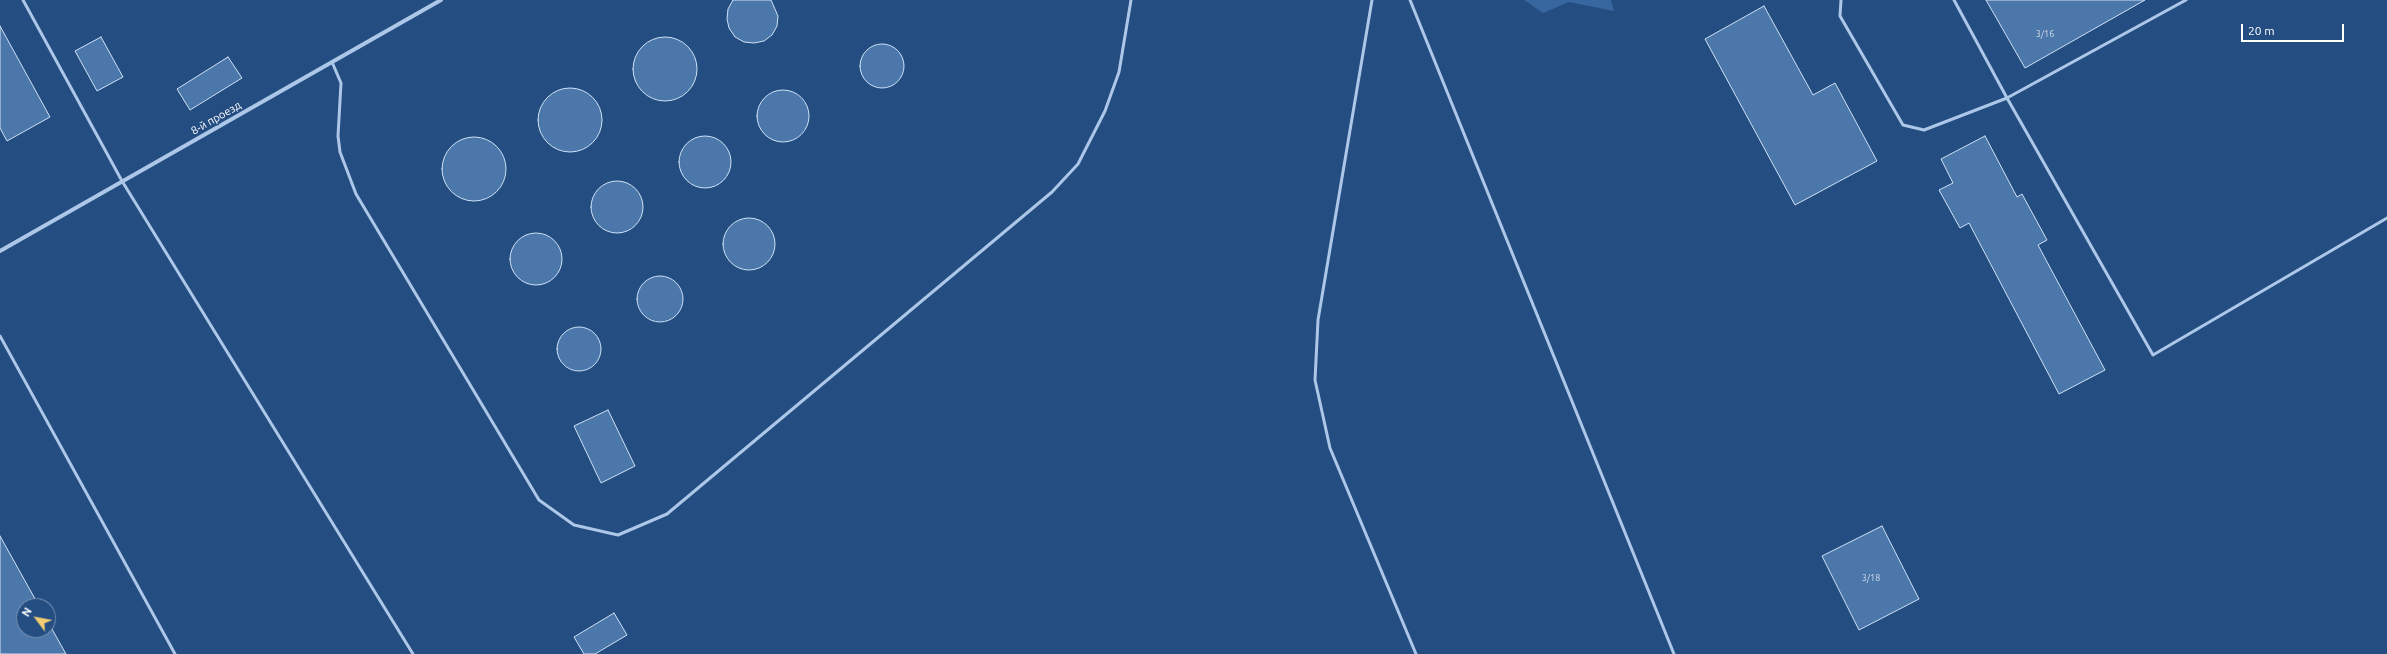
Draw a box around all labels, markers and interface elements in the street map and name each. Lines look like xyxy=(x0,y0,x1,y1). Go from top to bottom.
scale bar xyxy=(2243,16,2346,42)
text: 20 m xyxy=(2248,24,2275,37)
house number: 3/16 xyxy=(2036,29,2054,39)
street label: 8-й проезд xyxy=(189,98,243,138)
house number: 3/18 xyxy=(1862,573,1880,583)
north arrow xyxy=(16,598,56,638)
text: N xyxy=(19,606,34,619)

